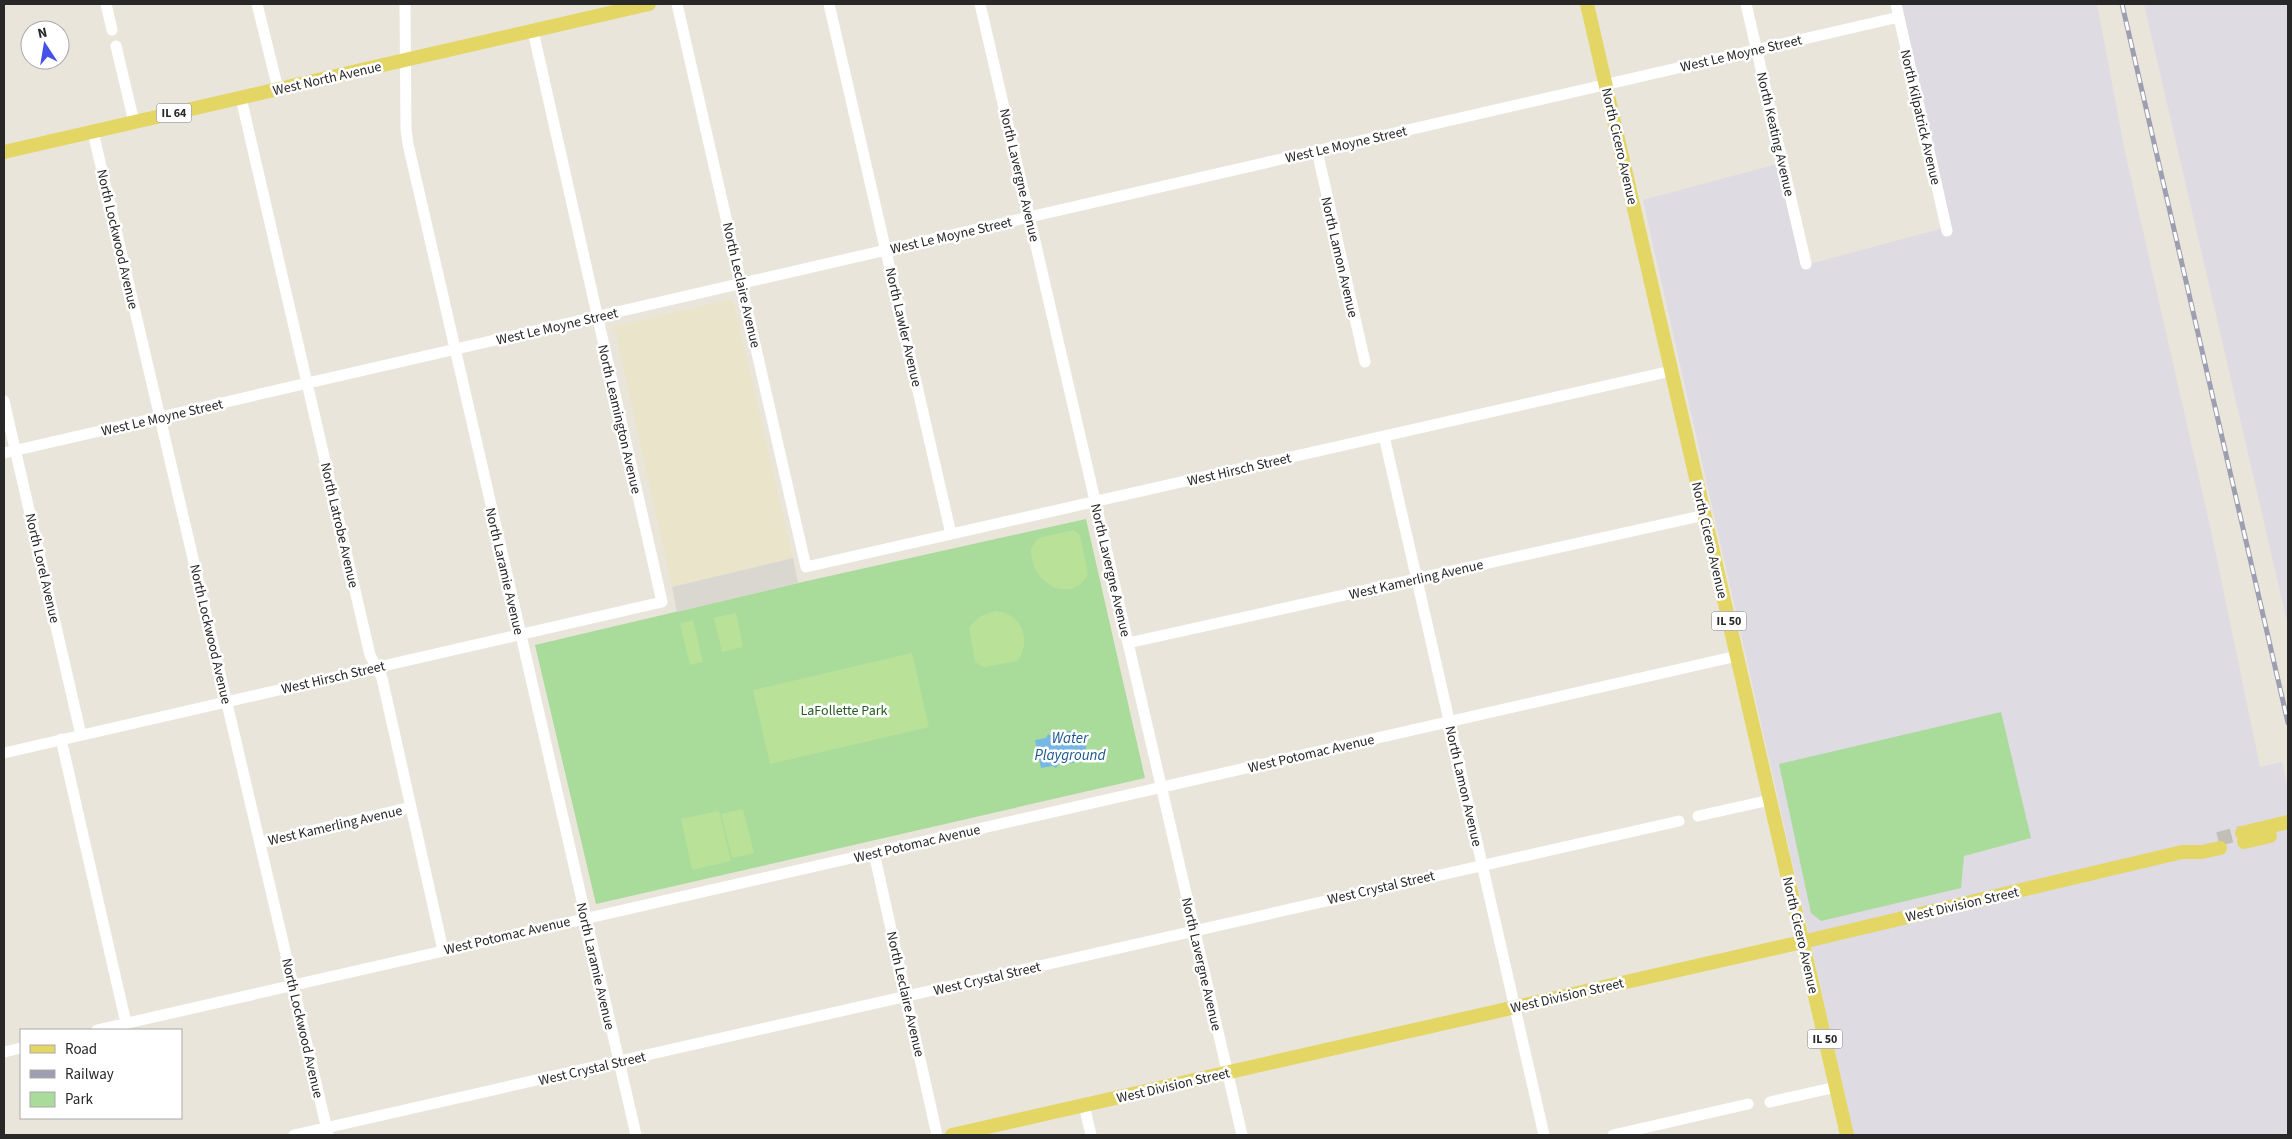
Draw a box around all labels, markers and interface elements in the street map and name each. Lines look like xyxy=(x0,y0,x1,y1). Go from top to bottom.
north arrow xyxy=(20,20,70,70)
text: N xyxy=(36,23,49,44)
street label: West Le Moyne Street xyxy=(1678,30,1804,78)
street label: North Kilpatrick Avenue xyxy=(1895,47,1945,187)
street label: West North Avenue xyxy=(271,57,384,101)
street label: North Keating Avenue xyxy=(1751,70,1799,198)
street label: North Cicero Avenue xyxy=(1596,86,1642,207)
road number: IL 64 xyxy=(156,104,192,122)
street label: North Lavergne Avenue xyxy=(994,107,1044,244)
street label: West Le Moyne Street xyxy=(1283,121,1409,169)
street label: North Lockwood Avenue xyxy=(91,167,143,311)
street label: North Lamon Avenue xyxy=(1315,195,1363,320)
street label: West Le Moyne Street xyxy=(888,212,1014,260)
street label: North Leclaire Avenue xyxy=(717,220,765,350)
street label: North Lawler Avenue xyxy=(880,266,926,389)
street label: West Le Moyne Street xyxy=(494,303,620,351)
street label: North Leamington Avenue xyxy=(592,343,646,496)
street label: West Le Moyne Street xyxy=(99,394,225,442)
street label: West Hirsch Street xyxy=(1185,448,1293,492)
street label: North Latrobe Avenue xyxy=(315,461,363,590)
street label: North Cicero Avenue xyxy=(1686,480,1732,601)
street label: North Lavergne Avenue xyxy=(1085,502,1135,639)
street label: North Laramie Avenue xyxy=(480,506,528,637)
street label: North Lorel Avenue xyxy=(20,511,64,625)
street label: West Kamerling Avenue xyxy=(1347,555,1485,605)
street label: North Lockwood Avenue xyxy=(184,562,236,706)
road number: IL 50 xyxy=(1712,612,1746,630)
street label: West Hirsch Street xyxy=(279,656,387,700)
park label: LaFollette Park xyxy=(800,701,888,721)
street label: North Lamon Avenue xyxy=(1439,724,1487,849)
water label: Water Playground xyxy=(1034,728,1106,766)
street label: West Potomac Avenue xyxy=(1246,730,1376,778)
street label: West Kamerling Avenue xyxy=(266,801,404,851)
street label: West Potomac Avenue xyxy=(852,820,982,868)
street label: West Crystal Street xyxy=(1326,866,1437,910)
street label: North Cicero Avenue xyxy=(1777,875,1823,996)
street label: West Division Street xyxy=(1904,882,2021,928)
street label: North Lavergne Avenue xyxy=(1176,896,1226,1033)
street label: North Laramie Avenue xyxy=(571,901,619,1032)
street label: West Potomac Avenue xyxy=(442,912,572,960)
street label: North Leclaire Avenue xyxy=(881,929,929,1059)
street label: North Lockwood Avenue xyxy=(276,956,328,1100)
street label: West Crystal Street xyxy=(932,957,1043,1001)
street label: West Division Street xyxy=(1509,973,1626,1019)
legend xyxy=(20,1029,182,1119)
road number: IL 50 xyxy=(1808,1030,1842,1048)
text: Road xyxy=(65,1039,97,1060)
street label: West Crystal Street xyxy=(537,1047,648,1091)
street label: West Division Street xyxy=(1115,1063,1232,1109)
text: Railway xyxy=(65,1064,114,1085)
text: Park xyxy=(65,1089,94,1110)

